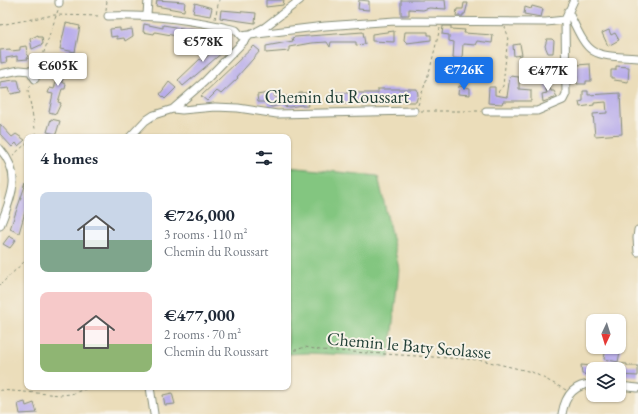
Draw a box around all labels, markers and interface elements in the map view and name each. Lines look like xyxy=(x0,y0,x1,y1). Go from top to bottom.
pin: €578K xyxy=(175,29,231,63)
text: €578K xyxy=(183,33,223,50)
pin: €605K xyxy=(30,53,86,87)
text: €605K xyxy=(38,57,78,74)
pin: €726K xyxy=(436,57,492,91)
pin: €477K xyxy=(520,58,576,92)
text: €726K xyxy=(444,61,484,78)
text: €477K xyxy=(528,62,568,79)
street label: Chemin du Roussart xyxy=(265,85,410,108)
text: 4 homes xyxy=(40,147,98,169)
icon: filters xyxy=(253,147,275,169)
text: €726,000 xyxy=(164,204,235,226)
icon: home xyxy=(72,208,120,256)
text: 3 rooms · 110 m² xyxy=(164,226,248,243)
text: Chemin du Roussart xyxy=(164,243,268,260)
text: €477,000 xyxy=(164,304,235,326)
icon: home xyxy=(72,308,120,356)
north arrow xyxy=(586,314,626,354)
map controls xyxy=(586,314,626,402)
text: 2 rooms · 70 m² xyxy=(164,326,241,343)
street label: Chemin le Baty Scolasse xyxy=(326,326,492,364)
text: Chemin du Roussart xyxy=(164,343,268,360)
button: layers xyxy=(586,362,626,402)

